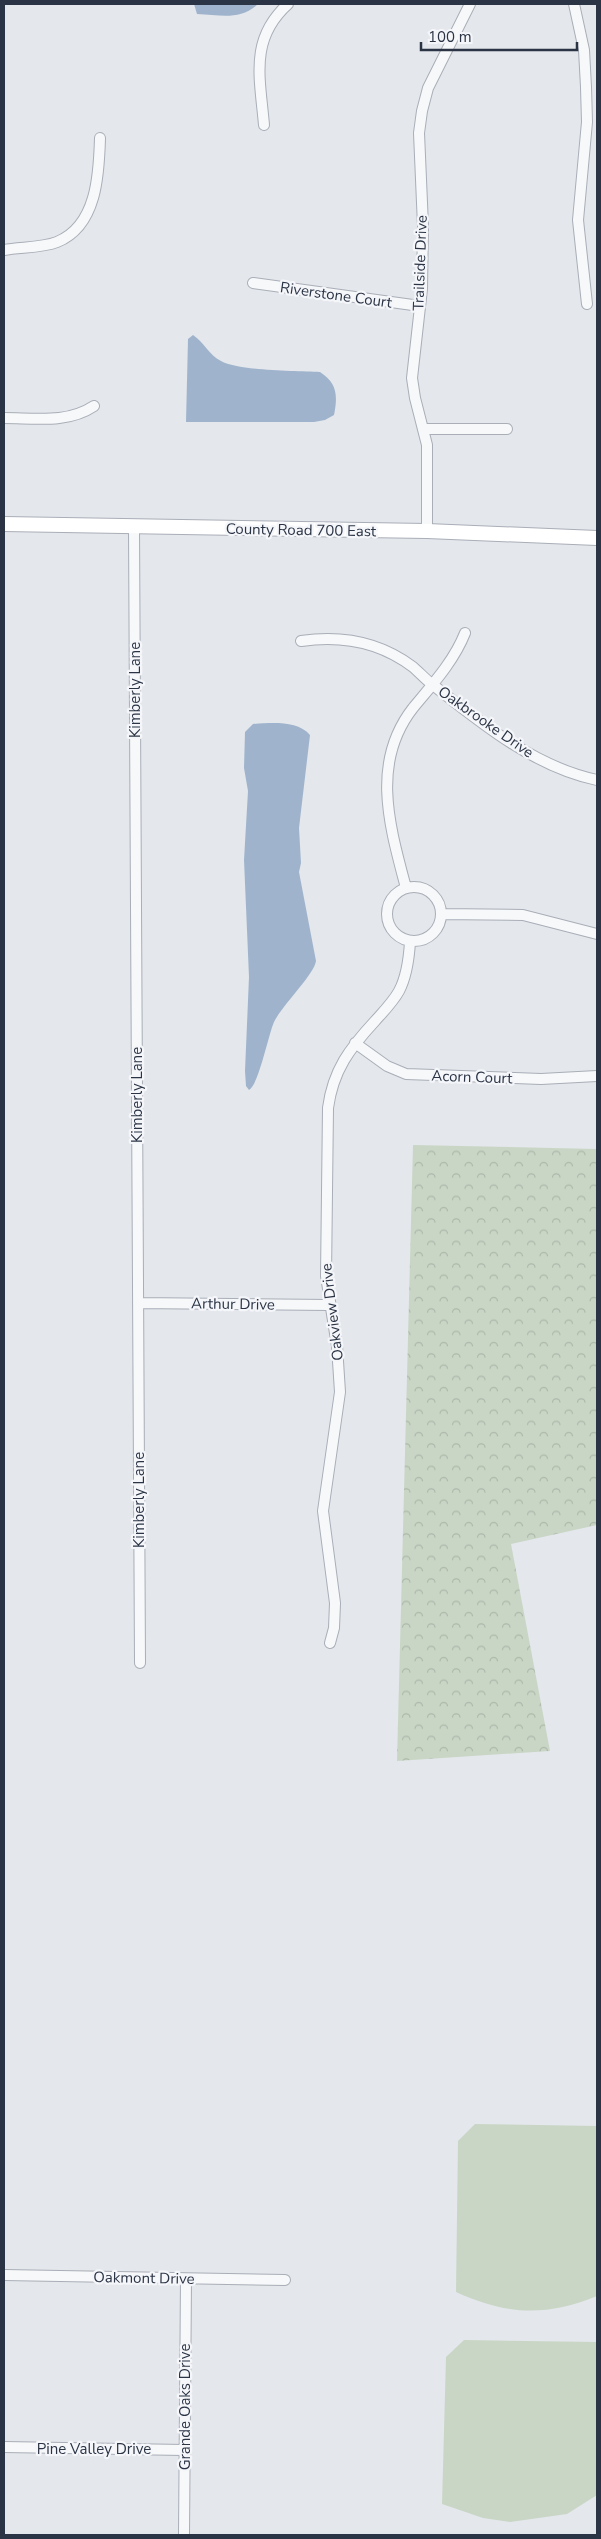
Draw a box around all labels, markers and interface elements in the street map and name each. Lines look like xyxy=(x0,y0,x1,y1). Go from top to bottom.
scale bar xyxy=(421,20,577,52)
text: 100 m xyxy=(428,27,472,47)
street label: Trailside Drive xyxy=(408,215,432,311)
street label: Riverstone Court xyxy=(279,277,394,313)
street label: County Road 700 East xyxy=(226,519,377,541)
street label: Kimberly Lane xyxy=(125,642,145,738)
street label: Oakbrooke Drive xyxy=(434,682,538,762)
street label: Kimberly Lane xyxy=(127,1047,147,1143)
street label: Acorn Court xyxy=(431,1066,514,1088)
street label: Oakview Drive xyxy=(316,1262,348,1362)
street label: Arthur Drive xyxy=(191,1293,275,1315)
street label: Kimberly Lane xyxy=(129,1452,149,1548)
street label: Oakmont Drive xyxy=(93,2267,195,2289)
street label: Grande Oaks Drive xyxy=(175,2344,195,2470)
street label: Pine Valley Drive xyxy=(37,2439,151,2459)

